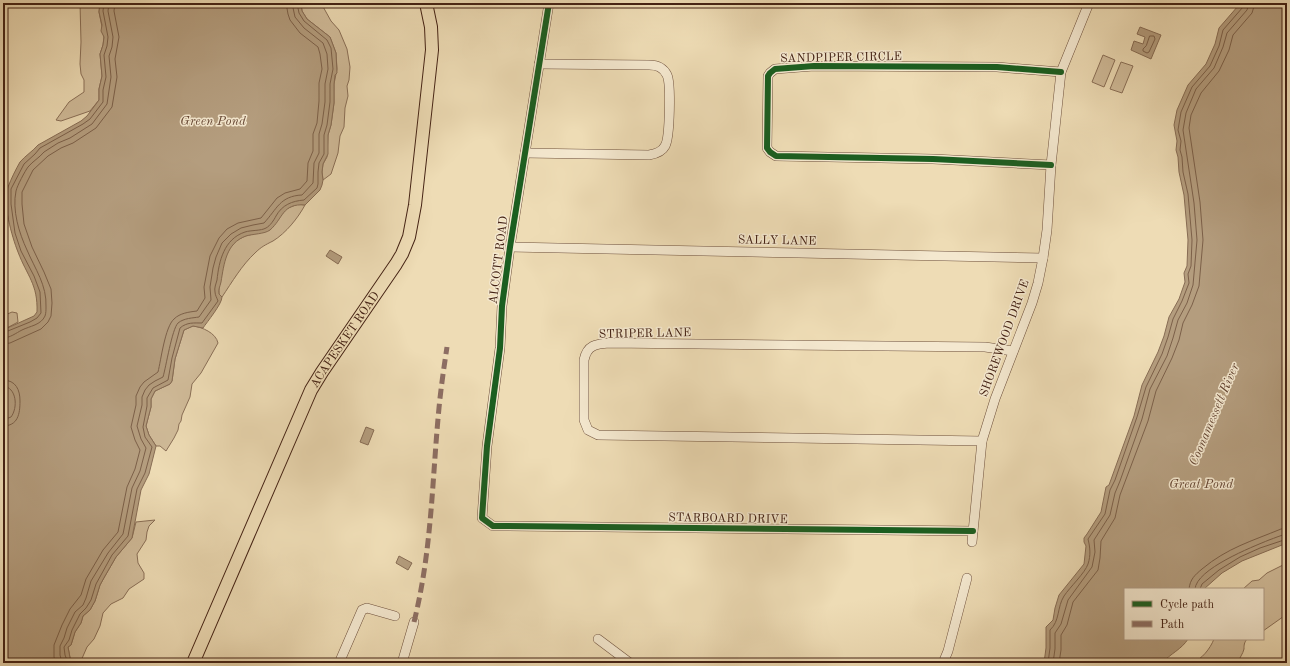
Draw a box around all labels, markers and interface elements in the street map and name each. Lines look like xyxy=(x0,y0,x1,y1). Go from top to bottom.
street label: SANDPIPER CIRCLE xyxy=(780,51,902,65)
water label: Green Pond xyxy=(180,115,246,128)
street label: ALCOTT ROAD xyxy=(488,215,510,305)
street label: SALLY LANE xyxy=(738,234,816,248)
street label: SHOREWOOD DRIVE xyxy=(978,278,1032,399)
street label: ACAPESKET ROAD xyxy=(309,290,382,390)
street label: STRIPER LANE xyxy=(599,327,691,341)
water label: Coonamessett River xyxy=(1187,361,1242,468)
water label: Great Pond xyxy=(1169,478,1233,491)
street label: STARBOARD DRIVE xyxy=(668,512,788,526)
legend xyxy=(1124,588,1264,640)
text: Cycle path xyxy=(1160,599,1215,611)
text: Path xyxy=(1160,619,1185,631)

